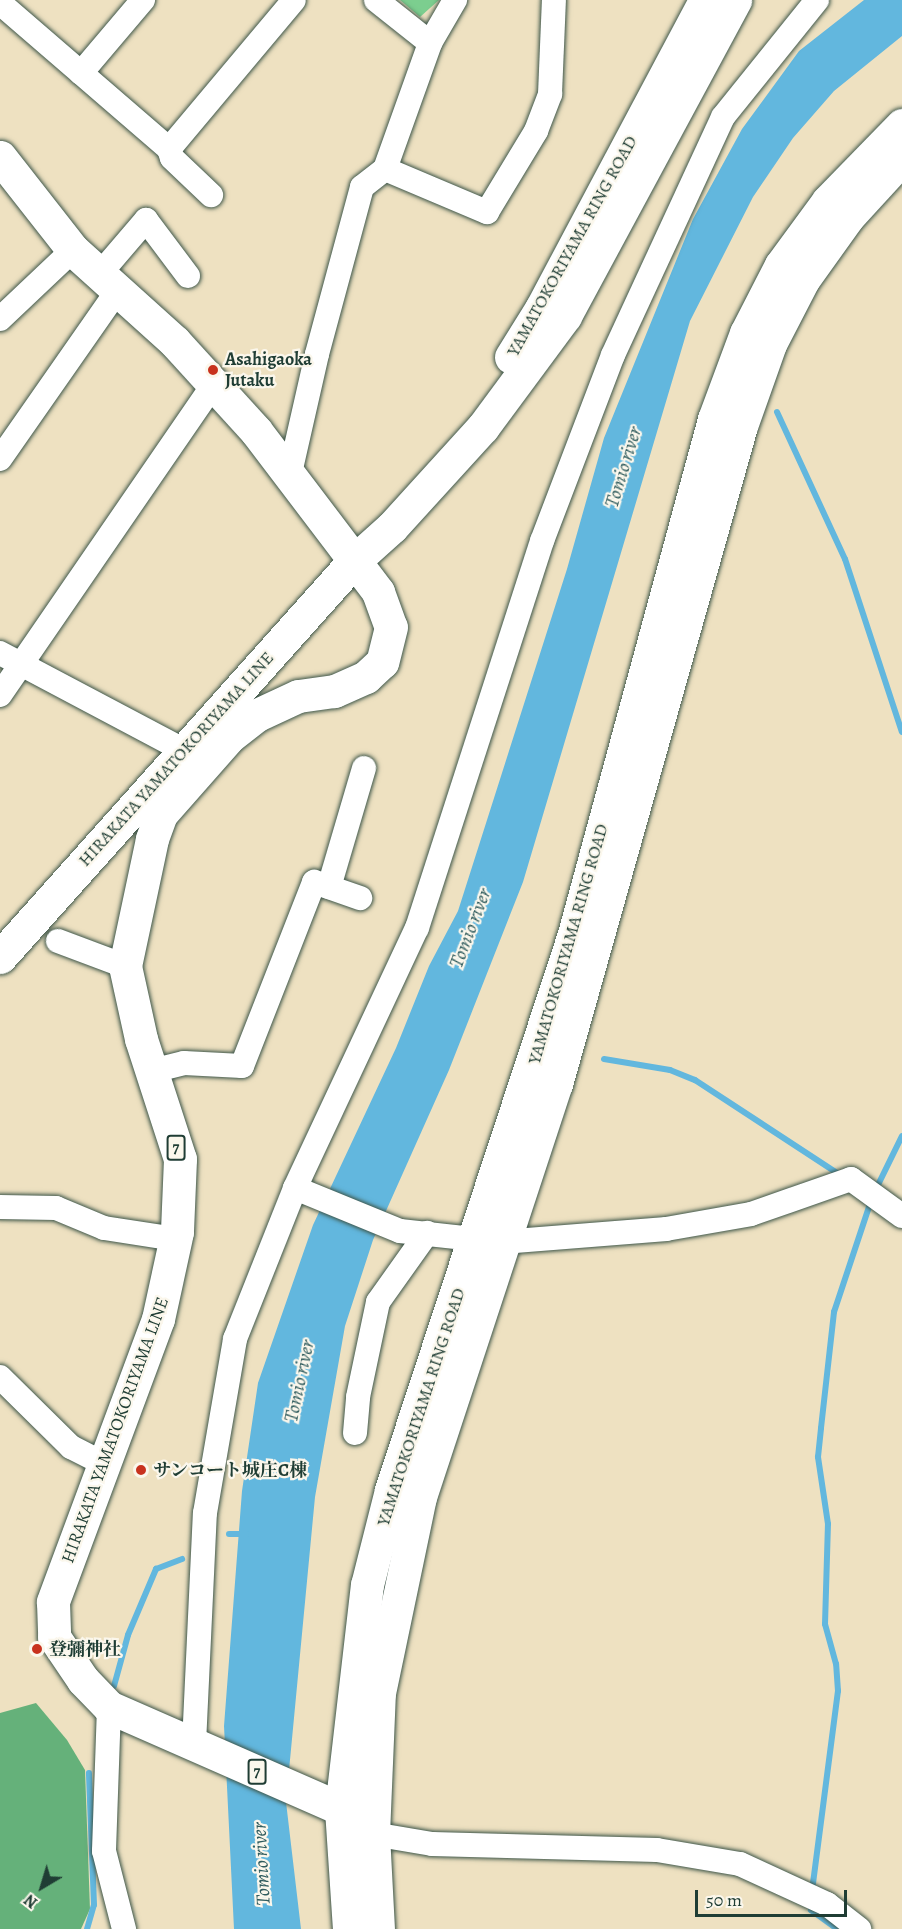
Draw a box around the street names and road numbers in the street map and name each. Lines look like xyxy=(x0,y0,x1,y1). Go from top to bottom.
street label: YAMATOKORIYAMA RING ROAD xyxy=(502,132,642,360)
street label: HIRAKATA YAMATOKORIYAMA LINE xyxy=(74,647,278,871)
street label: YAMATOKORIYAMA RING ROAD xyxy=(523,821,613,1067)
road number: 7 xyxy=(166,1135,186,1161)
street label: YAMATOKORIYAMA RING ROAD xyxy=(372,1285,470,1529)
street label: HIRAKATA YAMATOKORIYAMA LINE xyxy=(57,1294,173,1566)
road number: 7 xyxy=(246,1759,268,1785)

